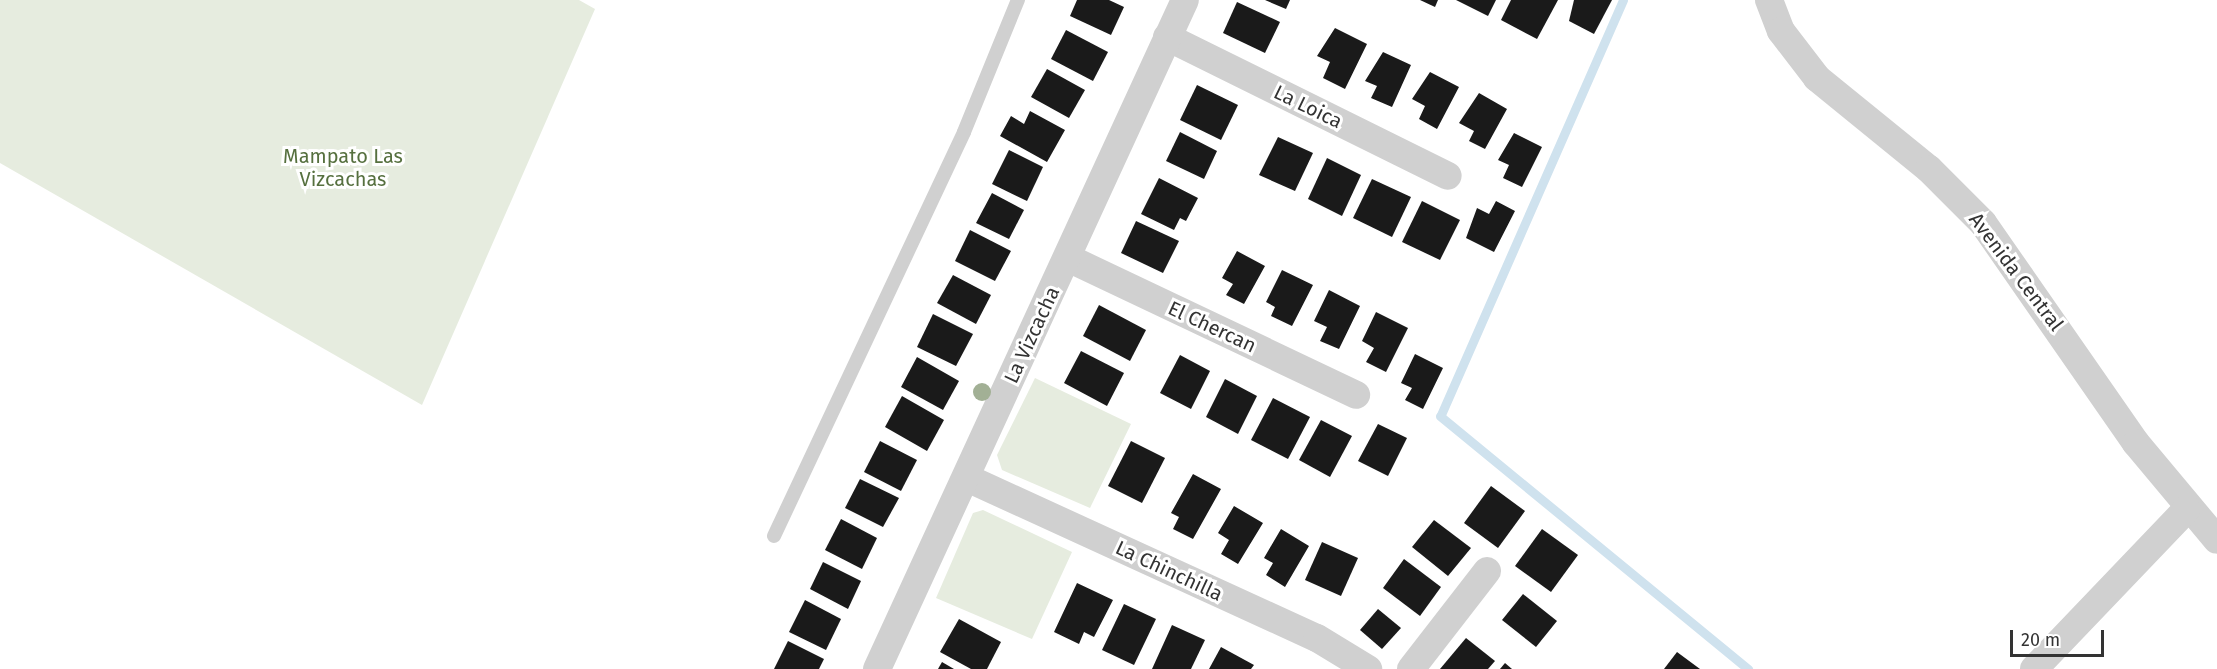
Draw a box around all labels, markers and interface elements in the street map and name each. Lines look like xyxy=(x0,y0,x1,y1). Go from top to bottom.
street label: La Loica xyxy=(1270,80,1346,134)
park label: Mampato Las Vizcachas xyxy=(283,144,403,191)
street label: Avenida Central xyxy=(1964,208,2068,336)
street label: La Vizcacha xyxy=(999,283,1065,387)
street label: El Chercan xyxy=(1164,296,1260,358)
street label: La Chinchilla xyxy=(1112,536,1226,606)
scale bar xyxy=(2013,618,2108,656)
text: 20 m xyxy=(2021,629,2060,651)

